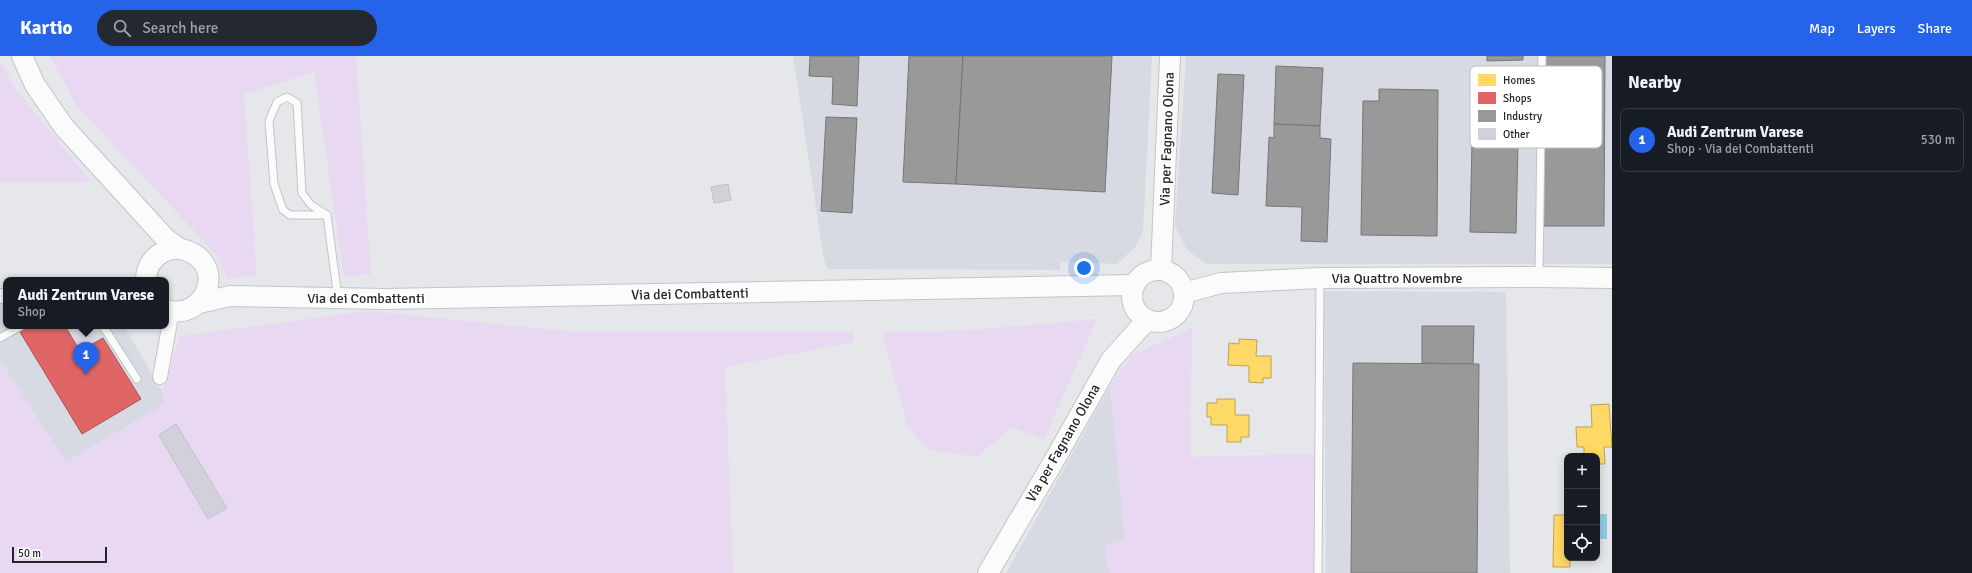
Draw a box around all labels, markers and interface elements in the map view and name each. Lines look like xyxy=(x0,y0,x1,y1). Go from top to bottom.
search box xyxy=(97,10,377,46)
text: Kartio xyxy=(20,16,73,40)
icon: search xyxy=(111,17,133,39)
text: Search here xyxy=(143,19,218,37)
text: Map xyxy=(1809,20,1835,37)
text: Layers xyxy=(1857,20,1896,37)
text: Share xyxy=(1918,20,1952,37)
legend xyxy=(1470,66,1602,148)
street label: Via per Fagnano Olona xyxy=(1156,72,1178,206)
text: Nearby xyxy=(1628,72,1681,93)
text: Homes xyxy=(1503,74,1535,87)
text: Shops xyxy=(1503,92,1532,105)
text: Industry xyxy=(1503,110,1543,123)
text: Audi Zentrum Varese xyxy=(1667,123,1803,141)
text: Other xyxy=(1503,128,1530,141)
text: 1 xyxy=(1638,132,1646,148)
text: 530 m xyxy=(1921,132,1955,148)
text: Shop · Via dei Combattenti xyxy=(1667,141,1814,157)
your location xyxy=(1074,258,1094,278)
street label: Via Quattro Novembre xyxy=(1331,270,1463,287)
popup xyxy=(3,277,169,329)
street label: Via dei Combattenti xyxy=(631,284,749,304)
text: Audi Zentrum Varese xyxy=(18,286,154,304)
street label: Via dei Combattenti xyxy=(307,290,425,307)
text: Shop xyxy=(18,304,46,320)
pin: 1 xyxy=(73,342,99,375)
street label: Via per Fagnano Olona xyxy=(1022,381,1104,505)
map controls xyxy=(1564,453,1600,561)
button: + xyxy=(1564,453,1600,489)
button: − xyxy=(1564,489,1600,525)
button: locate xyxy=(1564,525,1600,561)
scale bar xyxy=(12,545,107,564)
text: 50 m xyxy=(18,547,41,560)

